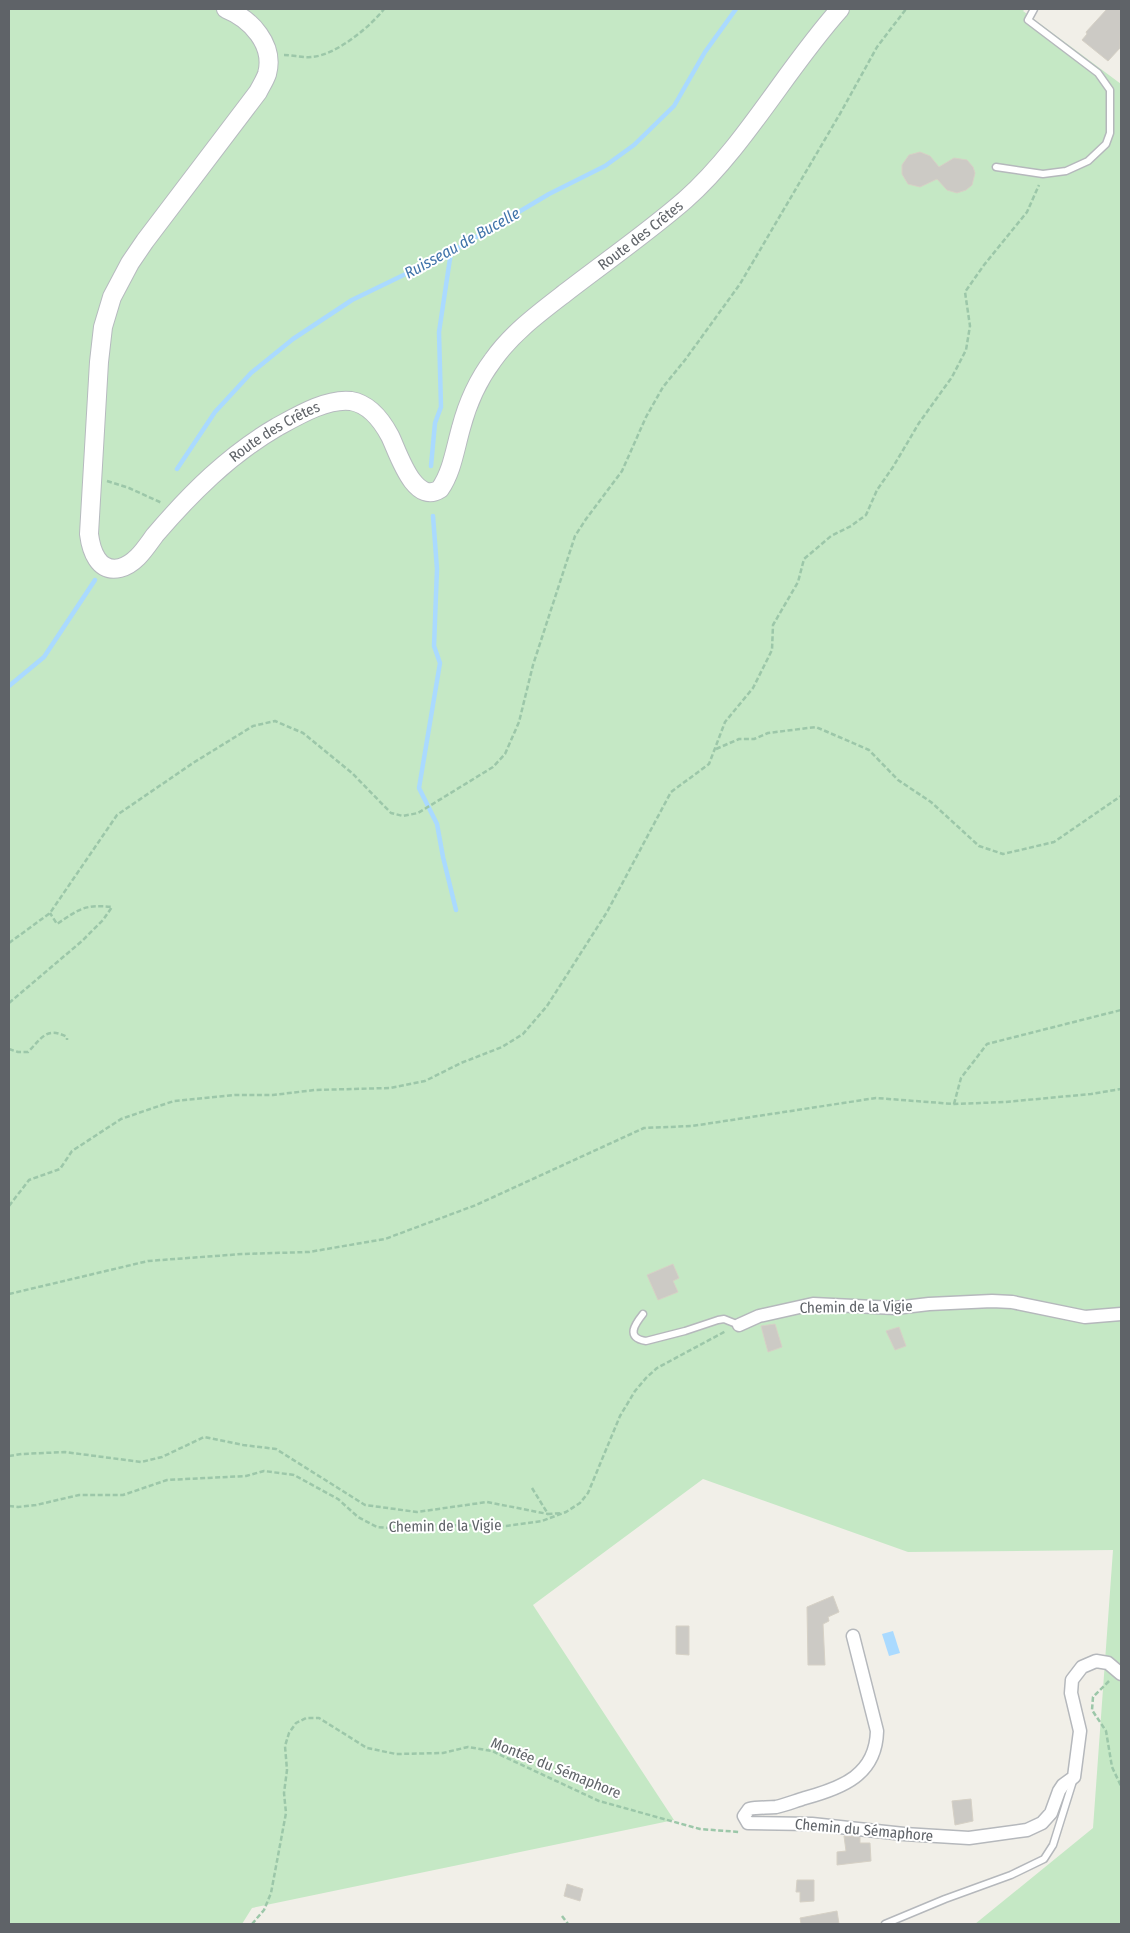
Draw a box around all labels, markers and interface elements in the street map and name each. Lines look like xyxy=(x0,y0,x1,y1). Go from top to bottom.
street label: Route des Crêtes xyxy=(594,197,687,274)
water label: Ruisseau de Bucelle xyxy=(401,203,523,283)
street label: Route des Crêtes xyxy=(225,398,322,466)
street label: Chemin de la Vigie xyxy=(799,1297,913,1317)
street label: Chemin de la Vigie xyxy=(388,1516,502,1536)
street label: Montée du Sémaphore xyxy=(488,1734,624,1802)
street label: Chemin du Sémaphore xyxy=(794,1815,934,1845)

